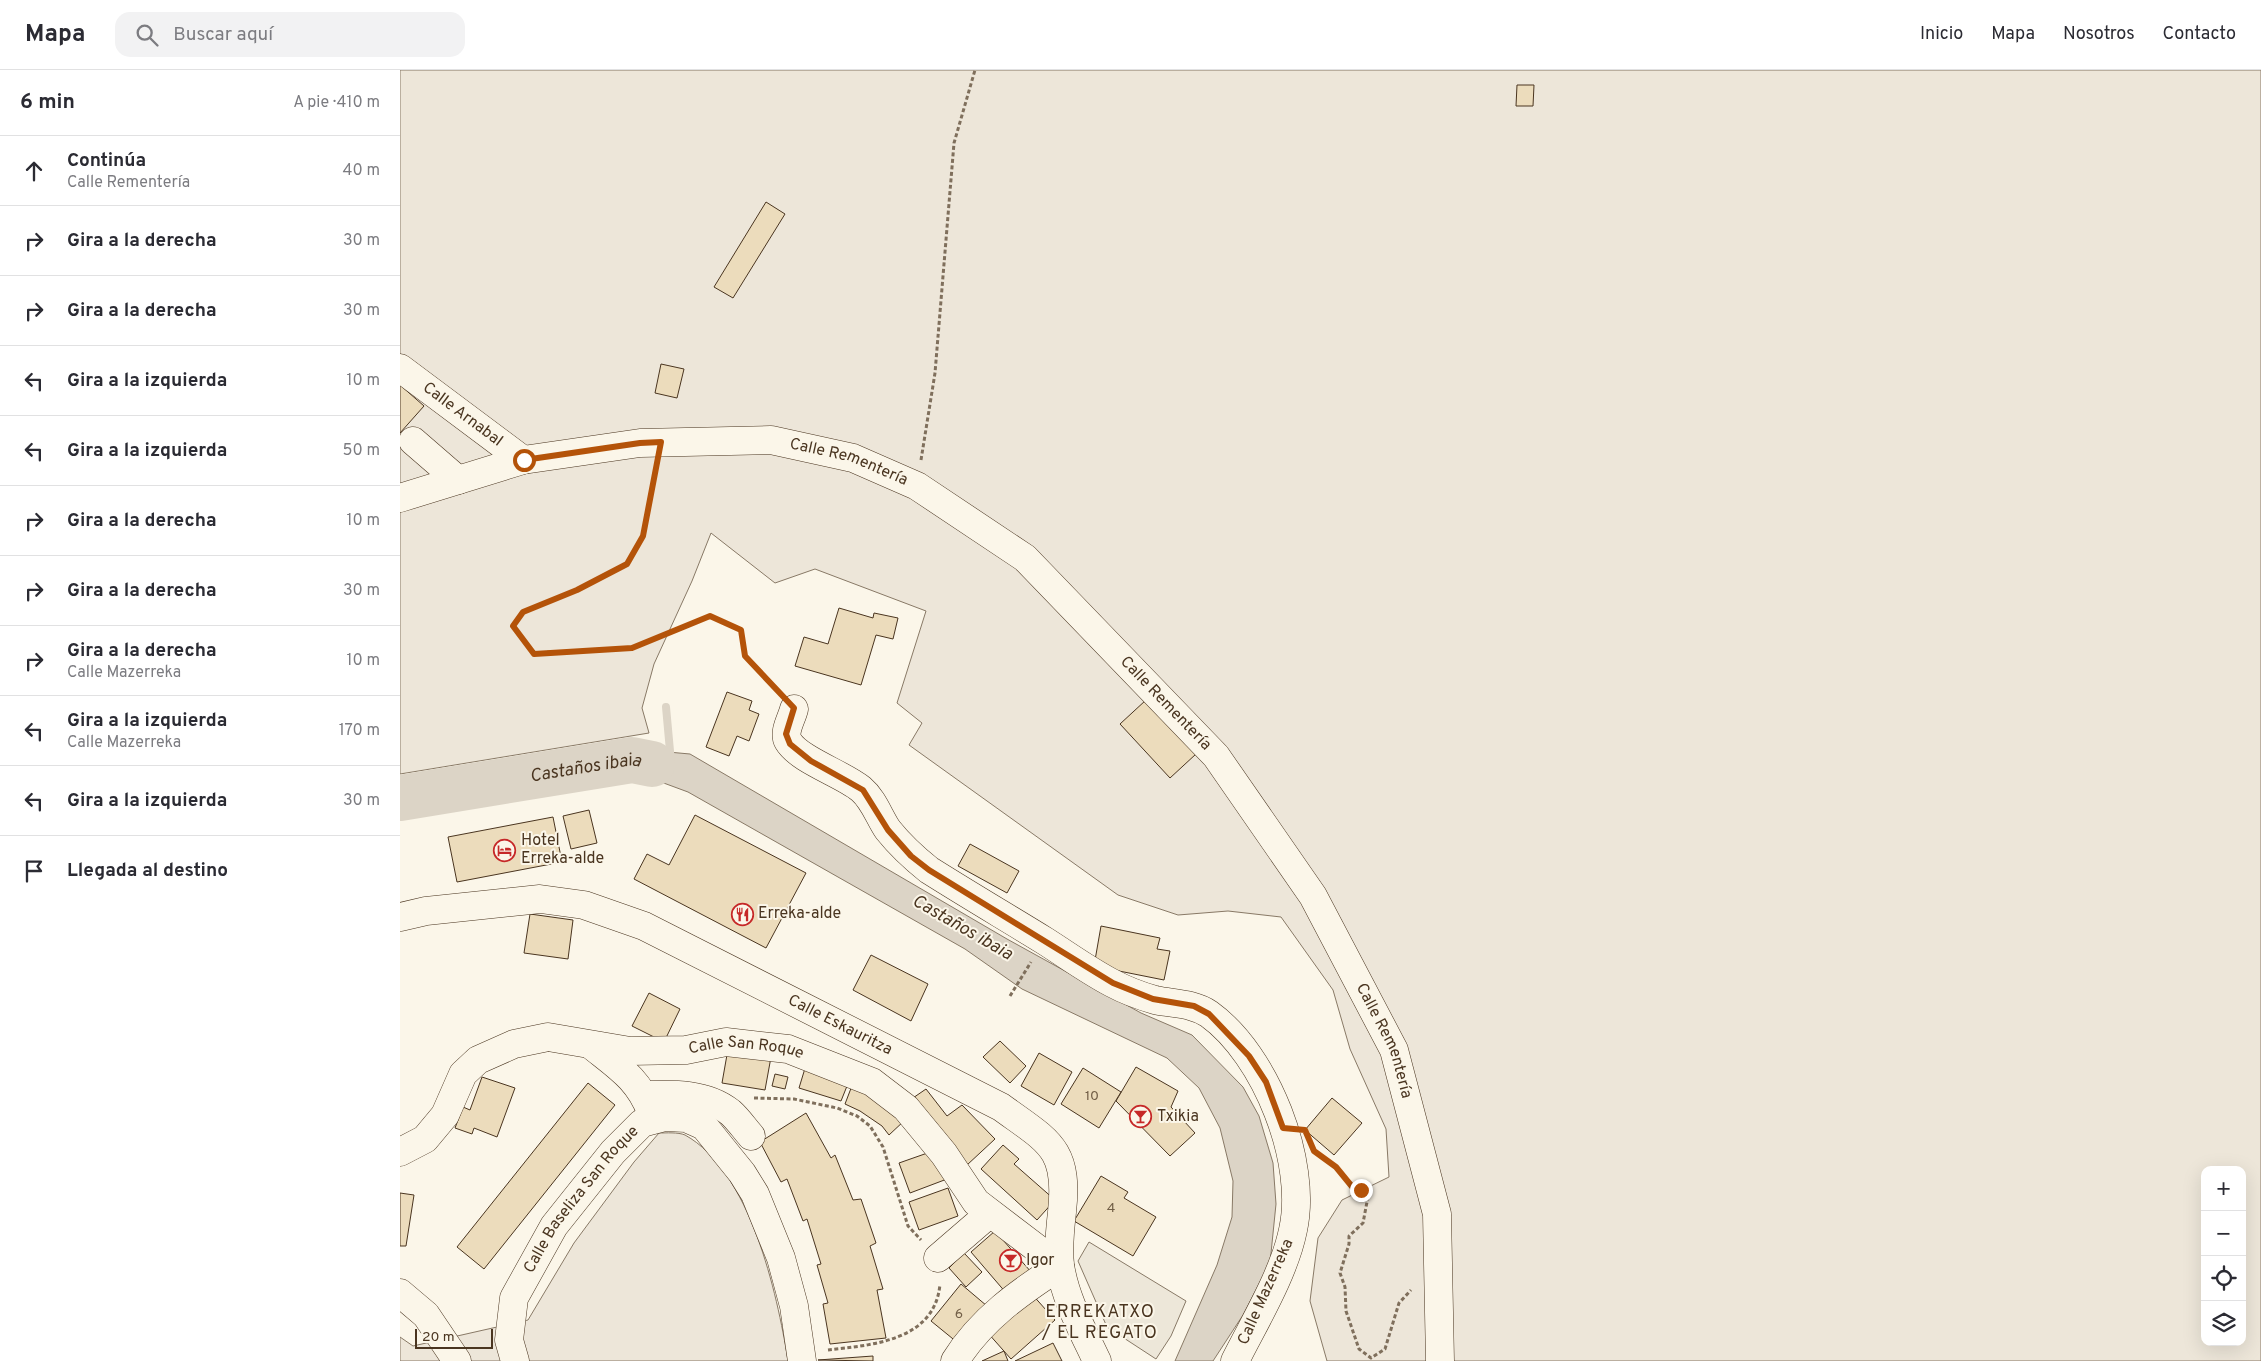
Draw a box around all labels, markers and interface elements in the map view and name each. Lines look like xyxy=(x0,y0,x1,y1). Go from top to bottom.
search box xyxy=(115,12,465,57)
text: Mapa xyxy=(25,20,85,50)
icon: search xyxy=(133,21,161,49)
text: Buscar aquí xyxy=(173,23,273,47)
text: Inicio xyxy=(1920,23,1963,46)
text: Mapa xyxy=(1991,23,2035,46)
text: Nosotros xyxy=(2063,23,2135,46)
text: Contacto xyxy=(2163,23,2236,46)
text: 6 min xyxy=(20,89,75,116)
text: A pie · 410 m xyxy=(293,93,380,113)
text: Continúa xyxy=(67,149,146,173)
icon: ahead xyxy=(20,157,48,185)
text: 40 m xyxy=(342,161,380,181)
text: Calle Rementería xyxy=(67,173,190,193)
icon: right xyxy=(20,227,48,255)
text: Gira a la derecha xyxy=(67,229,217,253)
text: 30 m xyxy=(343,231,380,251)
icon: right xyxy=(20,297,48,325)
text: Gira a la derecha xyxy=(67,299,217,323)
text: 30 m xyxy=(343,301,380,321)
icon: left xyxy=(20,367,48,395)
text: Gira a la izquierda xyxy=(67,369,227,393)
text: 10 m xyxy=(346,371,380,391)
street label: Calle Arnabal xyxy=(418,378,507,451)
street label: Calle Rementería xyxy=(788,434,911,491)
icon: left xyxy=(20,437,48,465)
text: Gira a la izquierda xyxy=(67,439,227,463)
text: 50 m xyxy=(343,441,380,461)
route start xyxy=(513,449,536,472)
icon: right xyxy=(20,507,48,535)
text: Gira a la derecha xyxy=(67,509,217,533)
text: 10 m xyxy=(346,511,380,531)
icon: right xyxy=(20,577,48,605)
text: Gira a la derecha xyxy=(67,579,217,603)
text: 30 m xyxy=(343,581,380,601)
text: Gira a la derecha xyxy=(67,639,217,663)
icon: right xyxy=(20,647,48,675)
text: 10 m xyxy=(346,651,380,671)
street label: Calle Rementería xyxy=(1115,652,1216,755)
text: Calle Mazerreka xyxy=(67,663,181,683)
text: Gira a la izquierda xyxy=(67,709,227,733)
icon: left xyxy=(20,717,48,745)
text: 170 m xyxy=(339,721,380,741)
text: Calle Mazerreka xyxy=(67,733,181,753)
water label: Castaños ibaia xyxy=(528,748,644,788)
icon: left xyxy=(20,787,48,815)
text: Gira a la izquierda xyxy=(67,789,227,813)
text: 30 m xyxy=(343,791,380,811)
place label: Hotel Erreka-alde xyxy=(521,831,604,869)
hotel icon: Hotel Erreka-alde xyxy=(493,838,517,862)
icon: arrive xyxy=(20,857,48,885)
text: Llegada al destino xyxy=(67,859,228,883)
water label: Castaños ibaia xyxy=(908,890,1017,966)
restaurant icon: Erreka-alde xyxy=(730,902,754,926)
place label: Erreka-alde xyxy=(758,904,841,924)
street label: Calle Rementería xyxy=(1351,980,1416,1101)
street label: Calle Eskauritza xyxy=(784,991,896,1060)
street label: Calle San Roque xyxy=(687,1032,807,1064)
house number: 10 xyxy=(1085,1088,1099,1105)
bar icon: Txikia xyxy=(1129,1105,1153,1129)
place label: Txikia xyxy=(1157,1107,1199,1127)
street label: Calle Baseliza San Roque xyxy=(520,1122,643,1277)
map controls xyxy=(2201,1166,2246,1346)
button: + xyxy=(2201,1166,2246,1211)
route end xyxy=(1350,1179,1373,1202)
house number: 4 xyxy=(1107,1200,1115,1217)
button: − xyxy=(2201,1211,2246,1256)
street label: Calle Mazerreka xyxy=(1234,1236,1298,1348)
bar icon: Igor xyxy=(998,1249,1022,1273)
place label: Igor xyxy=(1026,1251,1055,1271)
button: locate xyxy=(2201,1256,2246,1301)
district label: ERREKATXO / EL REGATO xyxy=(1041,1301,1158,1345)
button: layers xyxy=(2201,1301,2246,1346)
house number: 6 xyxy=(955,1306,963,1323)
scale bar xyxy=(415,1326,492,1349)
text: 20 m xyxy=(422,1329,455,1346)

